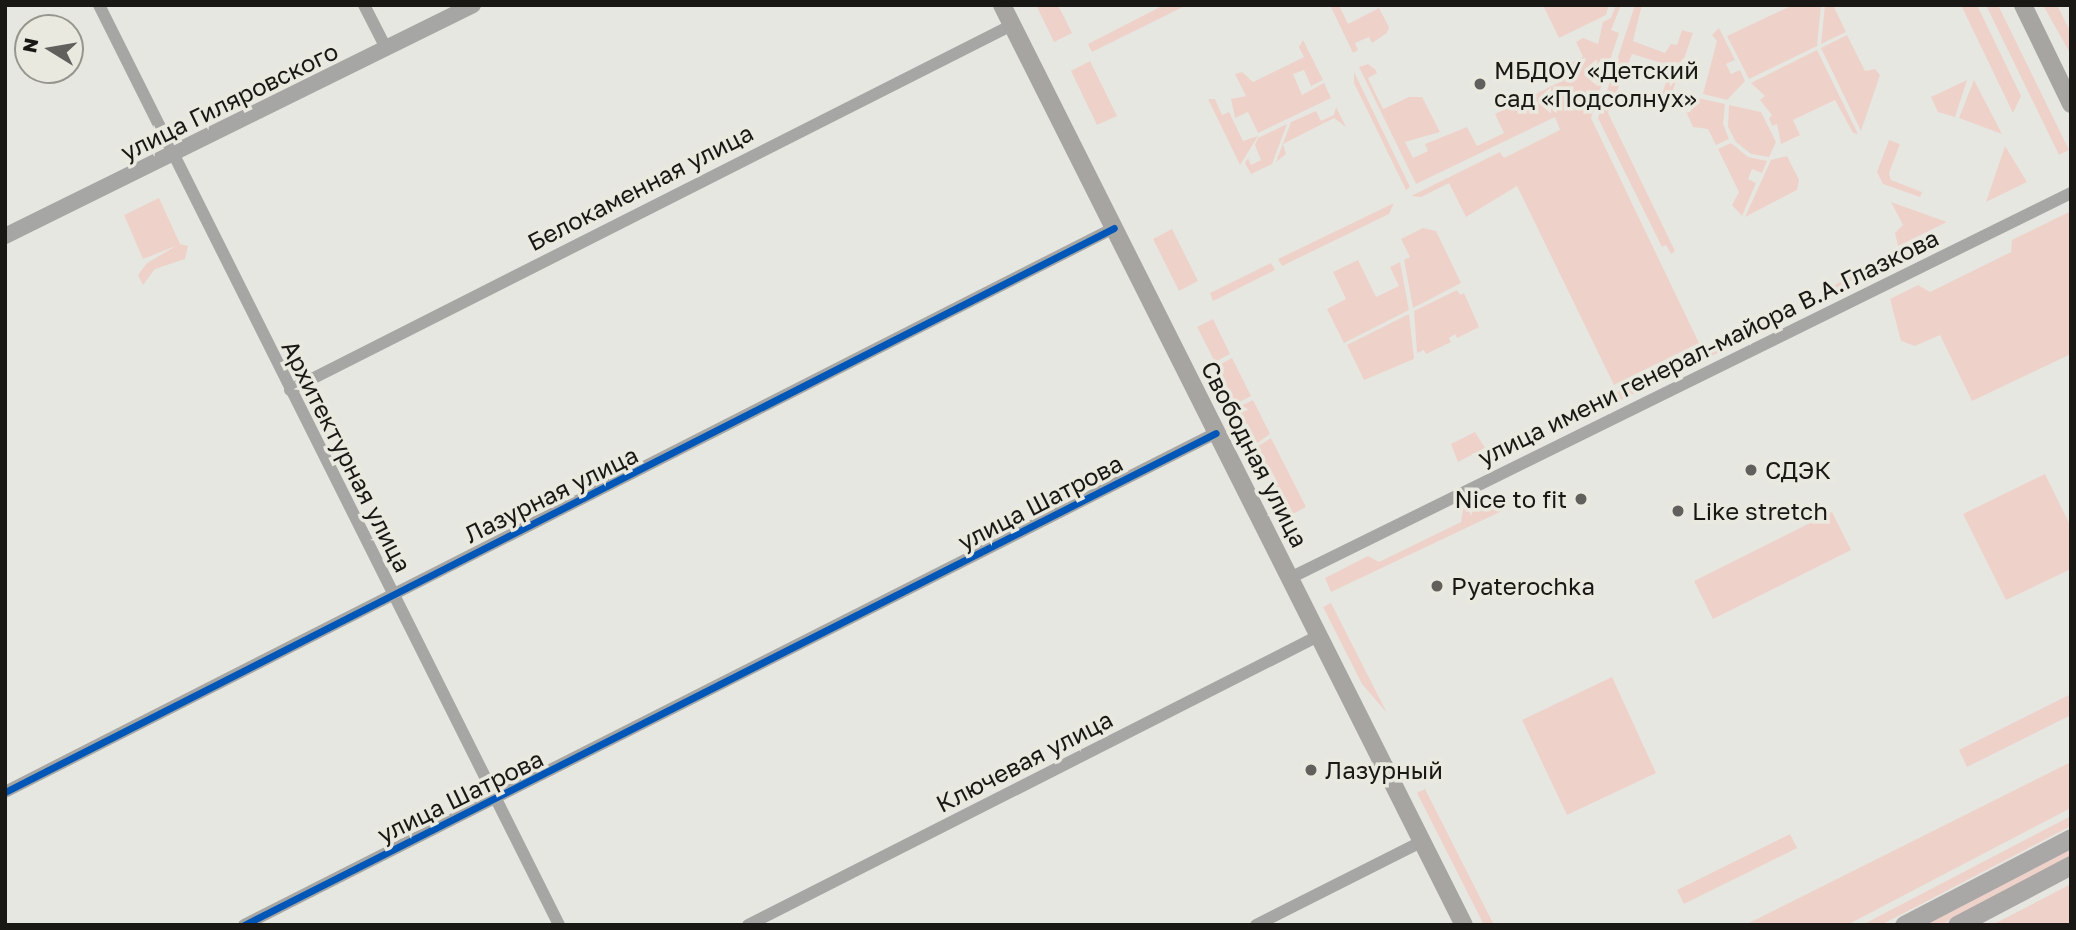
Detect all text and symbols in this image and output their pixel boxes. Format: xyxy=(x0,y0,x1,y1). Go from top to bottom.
north arrow xyxy=(14,14,84,84)
text: N xyxy=(17,36,43,55)
street label: улица Гиляровского xyxy=(116,36,342,166)
place label: МБДОУ «Детский сад «Подсолнух» xyxy=(1494,56,1699,112)
marker: МБДОУ «Детский сад «Подсолнух» xyxy=(1472,76,1488,92)
street label: Белокаменная улица xyxy=(522,118,758,256)
street label: улица имени генерал-майора В.А.Глазкова xyxy=(1473,222,1943,472)
street label: Архитектурная улица xyxy=(276,335,418,577)
street label: Свободная улица xyxy=(1196,356,1314,552)
street label: Лазурная улица xyxy=(460,440,642,548)
street label: улица Шатрова xyxy=(953,448,1127,556)
place label: СДЭК xyxy=(1765,456,1831,484)
marker: СДЭК xyxy=(1743,462,1759,478)
place label: Nice to fit xyxy=(1455,485,1567,513)
marker: Nice to fit xyxy=(1573,491,1589,507)
place label: Like stretch xyxy=(1692,497,1828,525)
marker: Like stretch xyxy=(1670,503,1686,519)
place label: Pyaterochka xyxy=(1451,572,1595,600)
marker: Pyaterochka xyxy=(1429,578,1445,594)
street label: Ключевая улица xyxy=(931,704,1117,818)
street label: улица Шатрова xyxy=(372,743,548,849)
place label: Лазурный xyxy=(1325,756,1443,784)
marker: Лазурный xyxy=(1303,762,1319,778)

